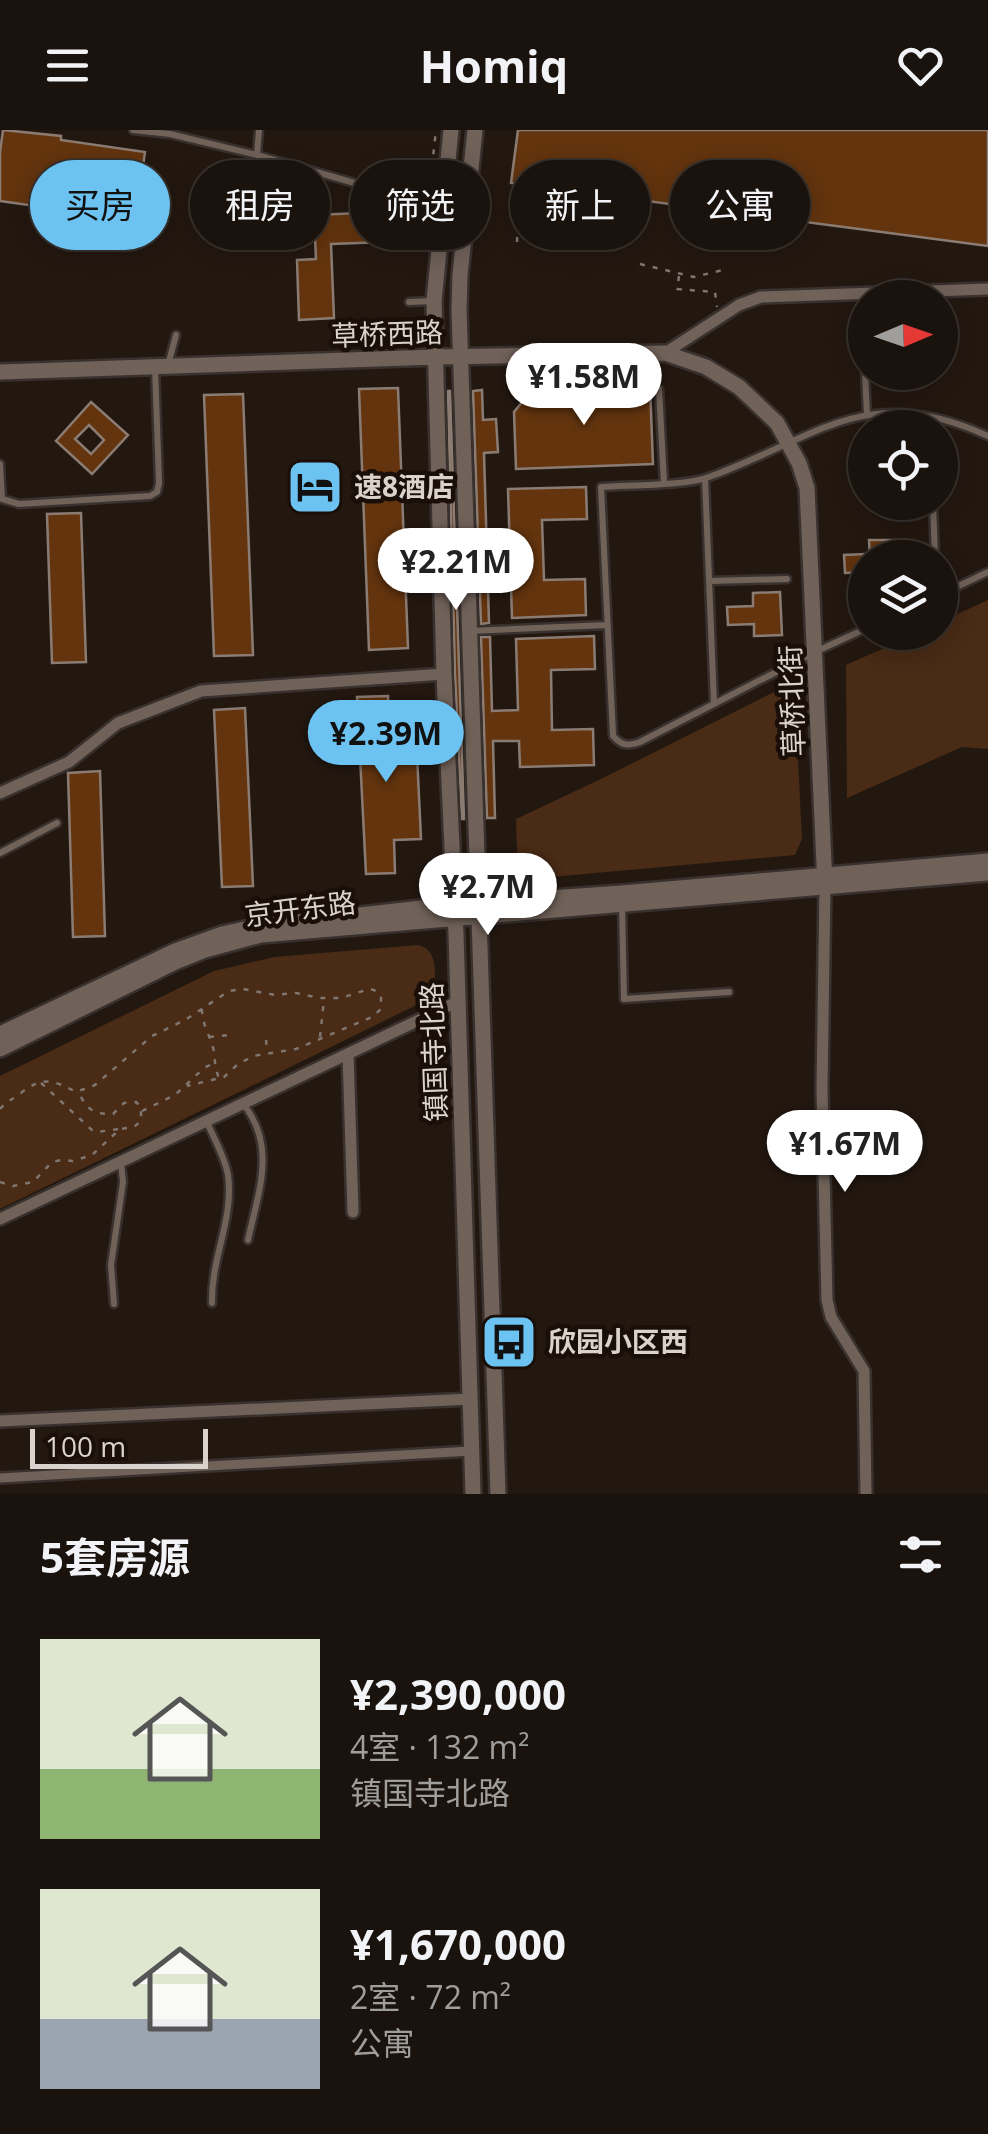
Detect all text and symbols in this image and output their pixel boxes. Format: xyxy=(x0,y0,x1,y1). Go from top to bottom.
text: Homiq xyxy=(420,35,568,96)
icon: menu xyxy=(40,38,95,93)
icon: heart xyxy=(893,38,948,93)
chip: 买房 xyxy=(30,160,170,250)
chip: 租房 xyxy=(190,160,330,250)
chip: 筛选 xyxy=(350,160,490,250)
chip: 新上 xyxy=(510,160,650,250)
chip: 公寓 xyxy=(670,160,810,250)
north arrow xyxy=(848,280,958,390)
map controls xyxy=(848,280,958,650)
street label: 草桥西路 xyxy=(330,312,444,354)
pin: ¥1.58M xyxy=(503,343,665,428)
text: ¥1.58M xyxy=(528,354,640,397)
button: locate xyxy=(848,410,958,520)
hotel icon: 速8酒店 xyxy=(285,457,345,517)
place label: 速8酒店 xyxy=(354,467,454,505)
pin: ¥2.21M xyxy=(375,528,537,613)
text: ¥2.21M xyxy=(400,539,512,582)
button: layers xyxy=(848,540,958,650)
street label: 草桥北街 xyxy=(770,644,812,758)
pin: ¥2.39M xyxy=(305,700,467,785)
text: ¥2.39M xyxy=(330,711,442,754)
pin: ¥2.7M xyxy=(418,853,558,938)
text: ¥2.7M xyxy=(441,864,535,907)
street label: 京开东路 xyxy=(242,882,358,934)
street label: 镇国寺北路 xyxy=(412,981,454,1123)
pin: ¥1.67M xyxy=(764,1110,926,1195)
text: ¥1.67M xyxy=(789,1121,901,1164)
bus stop icon: 欣园小区西 xyxy=(479,1312,539,1372)
place label: 欣园小区西 xyxy=(548,1322,688,1360)
scale bar xyxy=(30,1424,208,1468)
text: 100 m xyxy=(45,1427,126,1465)
icon: filters xyxy=(893,1527,948,1582)
text: 5套房源 xyxy=(40,1528,190,1585)
text: ¥2,390,000 xyxy=(350,1665,566,1722)
icon: home xyxy=(120,1679,240,1799)
text: 4室 · 132 m² xyxy=(350,1725,529,1768)
text: 镇国寺北路 xyxy=(350,1771,510,1814)
text: ¥1,670,000 xyxy=(350,1915,566,1972)
icon: home xyxy=(120,1929,240,2049)
text: 2室 · 72 m² xyxy=(350,1975,511,2018)
text: 公寓 xyxy=(350,2021,414,2064)

